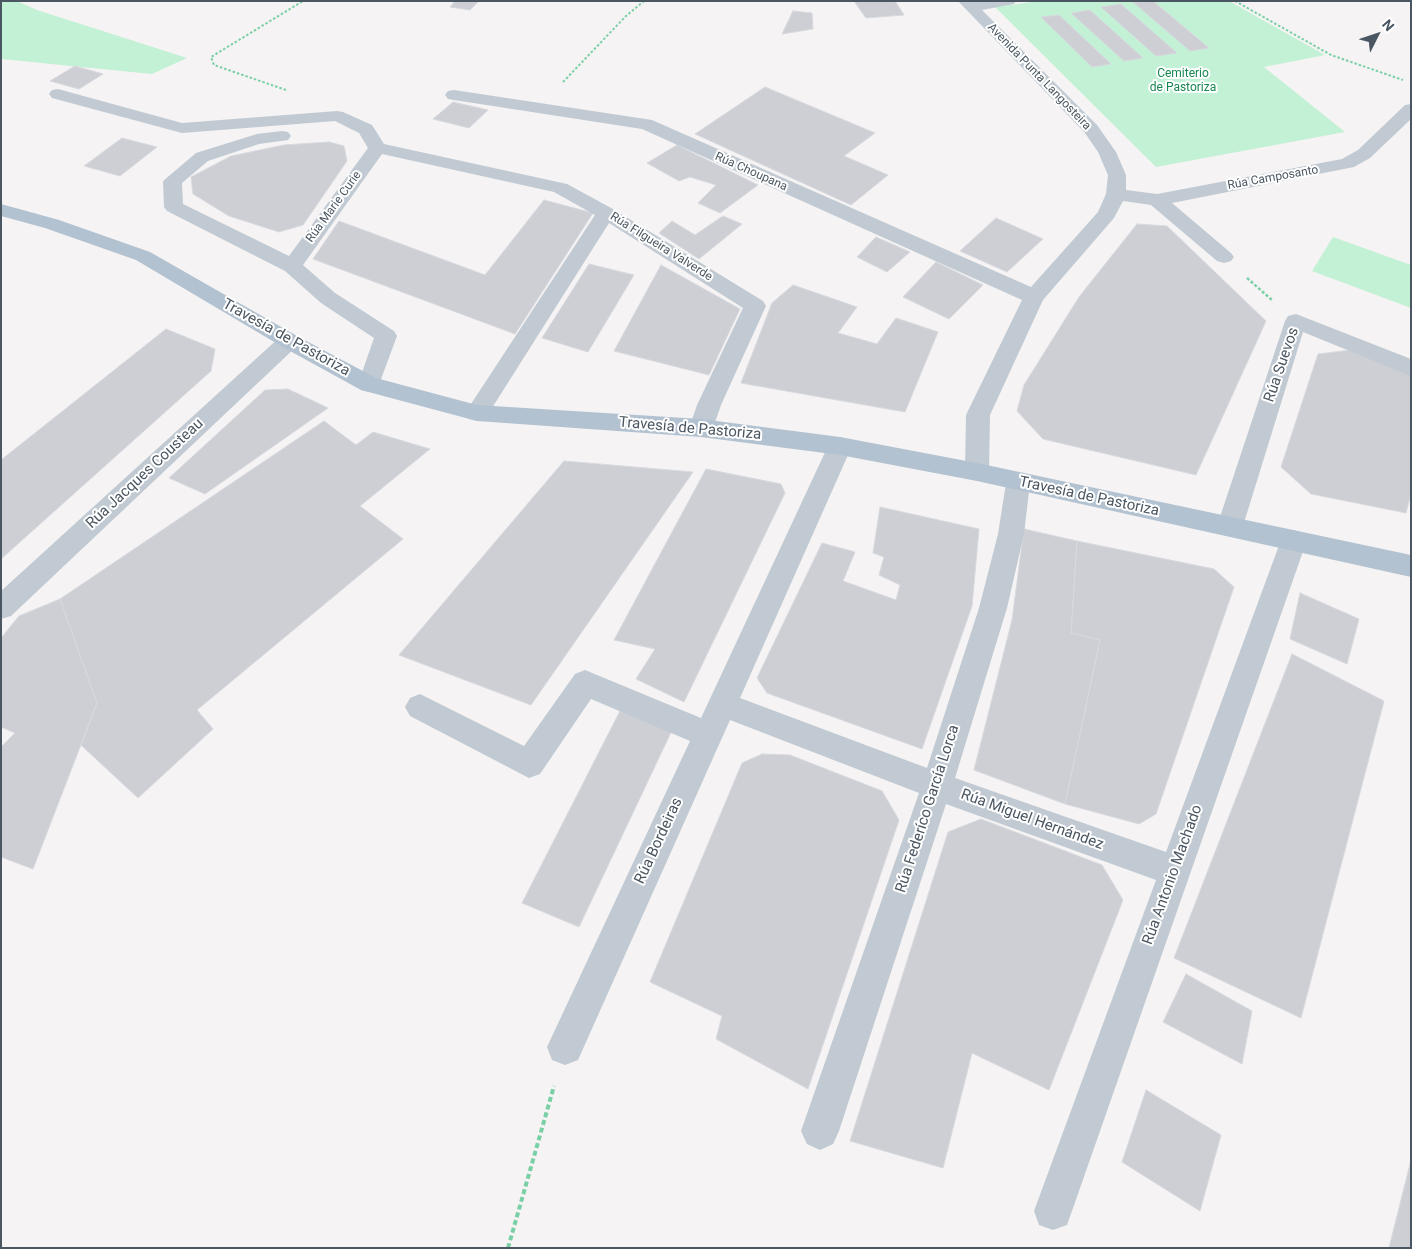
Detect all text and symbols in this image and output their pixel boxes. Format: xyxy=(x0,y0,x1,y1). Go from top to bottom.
north arrow xyxy=(1352,10,1402,60)
text: N xyxy=(1379,16,1398,34)
street label: Avenida Punta Langosteira xyxy=(984,21,1094,133)
park label: Cemiterio de Pastoriza xyxy=(1150,67,1216,95)
street label: Rúa Choupana xyxy=(713,150,789,194)
street label: Rúa Camposanto xyxy=(1226,163,1320,193)
street label: Rúa Marie Curie xyxy=(303,169,365,245)
street label: Rúa Filgueira Valverde xyxy=(607,210,715,284)
street label: Travesía de Pastoriza xyxy=(219,296,353,380)
street label: Rúa Suevos xyxy=(1261,325,1303,405)
street label: Travesía de Pastoriza xyxy=(618,414,762,444)
street label: Rúa Jacques Cousteau xyxy=(83,415,207,533)
street label: Travesía de Pastoriza xyxy=(1017,473,1161,521)
street label: Rúa Federíco García Lorca xyxy=(892,723,964,895)
street label: Rúa Miguel Hernández xyxy=(958,786,1106,854)
street label: Rúa Bordeiras xyxy=(631,795,687,887)
street label: Rúa Antonio Machado xyxy=(1139,803,1207,947)

